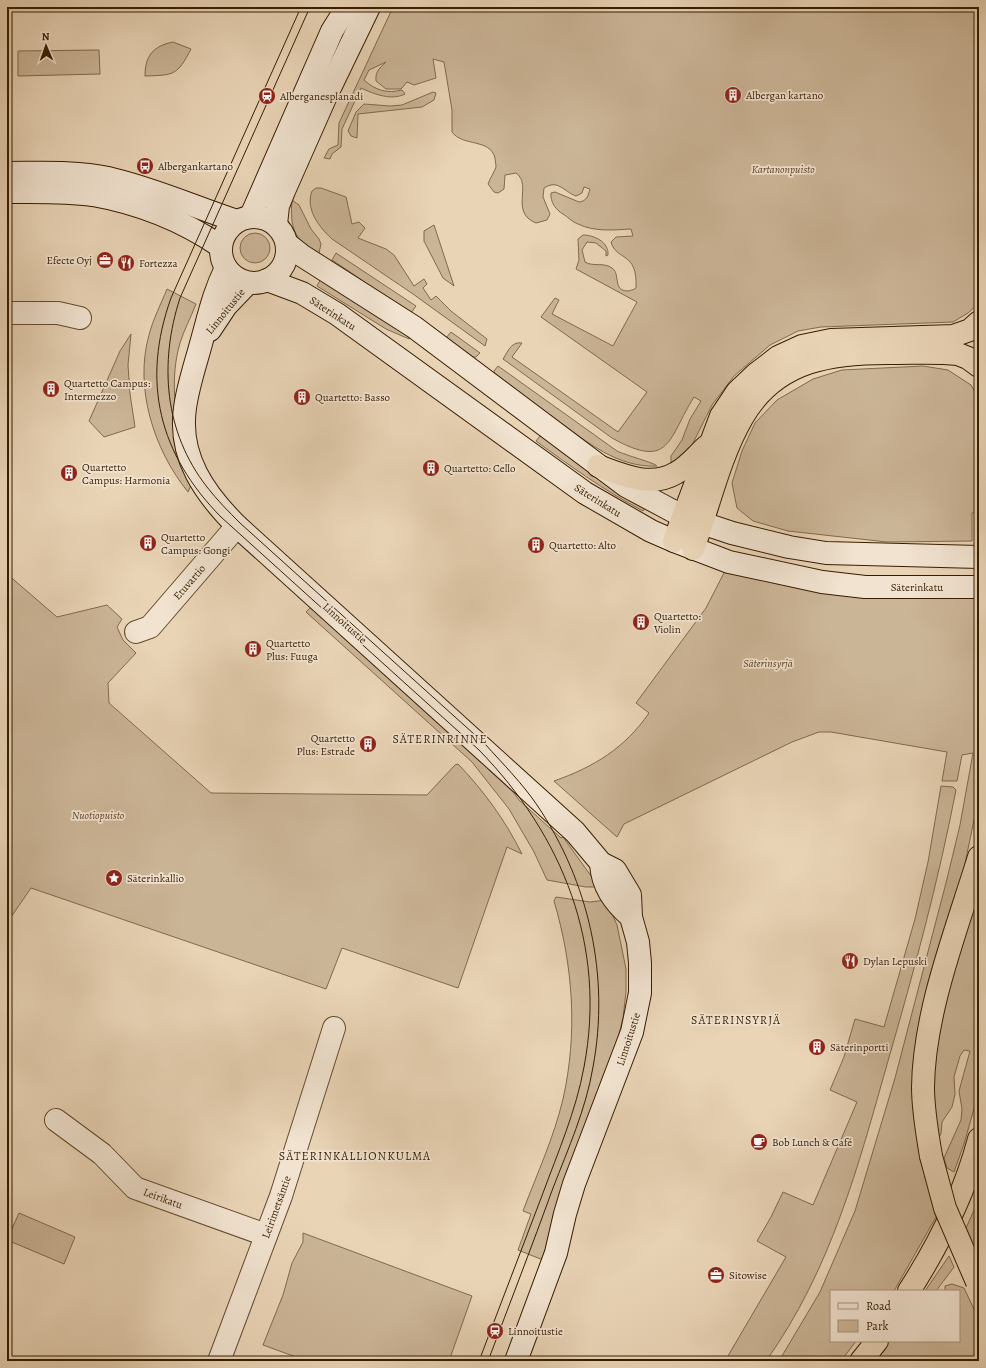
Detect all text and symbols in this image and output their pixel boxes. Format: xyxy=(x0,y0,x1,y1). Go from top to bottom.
north arrow xyxy=(26,26,66,66)
text: N xyxy=(41,29,50,44)
building icon: Albergan kartano xyxy=(723,85,743,105)
station icon: Alberganesplanadi xyxy=(257,86,277,106)
place label: Albergan kartano xyxy=(745,88,824,103)
place label: Alberganesplanadi xyxy=(279,89,363,104)
bus stop icon: Albergankartano xyxy=(135,156,155,176)
place label: Albergankartano xyxy=(157,159,234,174)
park label: Kartanonpuisto xyxy=(751,162,815,177)
office icon: Efecte Oyj xyxy=(95,250,115,270)
place label: Efecte Oyj xyxy=(47,253,92,268)
restaurant icon: Fortezza xyxy=(116,253,136,273)
place label: Fortezza xyxy=(139,256,179,271)
street label: Linnoitustie xyxy=(202,285,249,337)
street label: Säterinkatu xyxy=(307,293,359,334)
place label: Quartetto Campus: Intermezzo xyxy=(64,376,151,404)
building icon: Quartetto Campus: Intermezzo xyxy=(41,379,61,399)
building icon: Quartetto: Basso xyxy=(292,387,312,407)
place label: Quartetto: Basso xyxy=(315,390,391,405)
building icon: Quartetto: Cello xyxy=(421,458,441,478)
place label: Quartetto Campus: Harmonia xyxy=(82,460,171,488)
place label: Quartetto: Cello xyxy=(444,461,516,476)
building icon: Quartetto Campus: Harmonia xyxy=(59,463,79,483)
street label: Säterinkatu xyxy=(571,480,624,521)
place label: Quartetto Campus: Gongi xyxy=(161,530,230,558)
building icon: Quartetto Campus: Gongi xyxy=(138,533,158,553)
building icon: Quartetto: Alto xyxy=(526,535,546,555)
place label: Quartetto: Alto xyxy=(549,538,617,553)
street label: Etuvartio xyxy=(170,561,209,603)
street label: Säterinkatu xyxy=(891,580,943,595)
street label: Linnoitustie xyxy=(319,599,370,647)
place label: Quartetto: Violin xyxy=(653,609,701,637)
building icon: Quartetto: Violin xyxy=(631,612,651,632)
place label: Quartetto Plus: Fuuga xyxy=(266,636,319,664)
building icon: Quartetto Plus: Fuuga xyxy=(243,639,263,659)
park label: Säterinsyrjä xyxy=(743,656,793,671)
place label: Quartetto Plus: Estrade xyxy=(296,731,356,759)
district label: SÄTERINRINNE xyxy=(392,731,488,747)
building icon: Quartetto Plus: Estrade xyxy=(358,734,378,754)
park label: Nuotiopuisto xyxy=(72,808,125,823)
place icon: Säterinkallio xyxy=(104,868,124,888)
place label: Säterinkallio xyxy=(127,871,184,886)
restaurant icon: Dylan Lepuski xyxy=(840,951,860,971)
place label: Dylan Lepuski xyxy=(863,954,927,969)
street label: Linnoitustie xyxy=(613,1011,644,1068)
district label: SÄTERINSYRJÄ xyxy=(691,1012,781,1028)
building icon: Säterinportti xyxy=(807,1037,827,1057)
place label: Säterinportti xyxy=(830,1040,889,1055)
cafe icon: Bob Lunch & Café xyxy=(749,1132,769,1152)
place label: Bob Lunch & Café xyxy=(772,1135,852,1150)
district label: SÄTERINKALLIONKULMA xyxy=(279,1148,431,1164)
street label: Leirimetsäntie xyxy=(258,1174,295,1241)
street label: Leirikatu xyxy=(141,1184,185,1213)
office icon: Sitowise xyxy=(706,1265,726,1285)
place label: Sitowise xyxy=(729,1268,767,1283)
legend xyxy=(830,1290,960,1342)
text: Road xyxy=(866,1298,892,1314)
text: Park xyxy=(866,1318,889,1334)
station icon: Linnoitustie xyxy=(485,1321,505,1341)
place label: Linnoitustie xyxy=(508,1324,563,1339)

